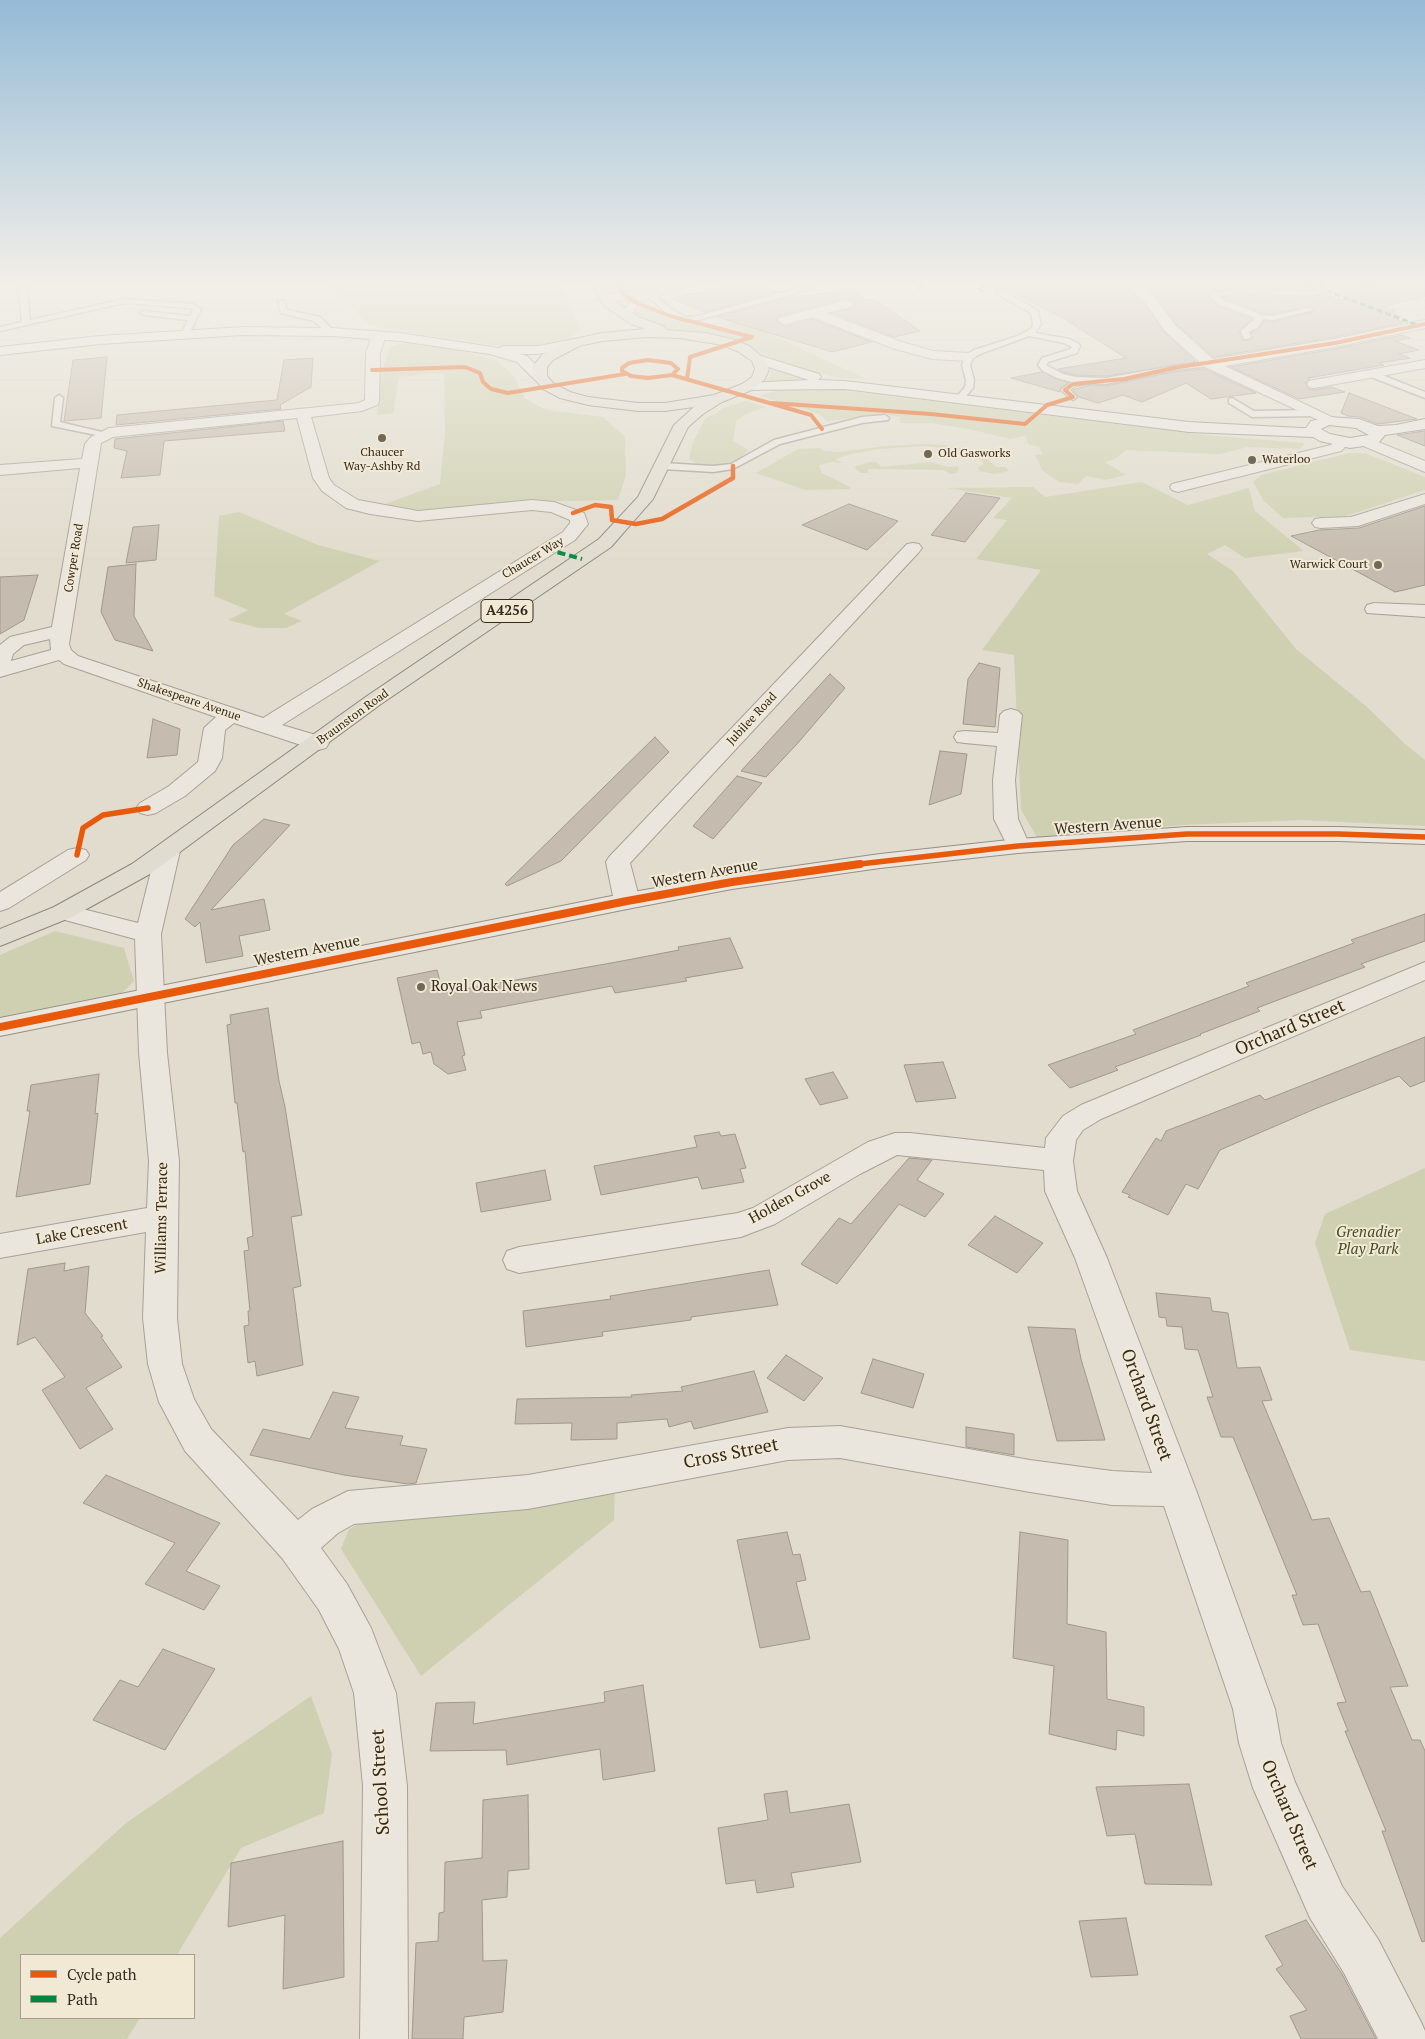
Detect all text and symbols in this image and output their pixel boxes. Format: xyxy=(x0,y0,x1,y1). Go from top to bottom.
marker: Chaucer Way-Ashby Rd xyxy=(376,432,388,444)
place label: Chaucer Way-Ashby Rd xyxy=(344,446,420,474)
place label: Old Gasworks xyxy=(938,447,1011,461)
marker: Old Gasworks xyxy=(922,448,934,460)
place label: Waterloo xyxy=(1262,453,1310,467)
marker: Waterloo xyxy=(1246,454,1258,466)
street label: Cowper Road xyxy=(61,522,87,594)
street label: Chaucer Way xyxy=(500,534,566,582)
place label: Warwick Court xyxy=(1290,558,1368,572)
marker: Warwick Court xyxy=(1372,559,1384,571)
road number: A4256 xyxy=(481,600,533,622)
street label: Shakespeare Avenue xyxy=(135,676,243,724)
street label: Braunston Road xyxy=(314,686,392,748)
street label: Jubilee Road xyxy=(724,690,780,748)
street label: Western Avenue xyxy=(1054,813,1162,839)
street label: Western Avenue xyxy=(650,856,760,892)
street label: Western Avenue xyxy=(252,932,362,970)
place label: Royal Oak News xyxy=(431,978,538,996)
marker: Royal Oak News xyxy=(415,981,427,993)
street label: Orchard Street xyxy=(1232,995,1348,1061)
street label: Williams Terrace xyxy=(152,1162,172,1274)
street label: Holden Grove xyxy=(746,1168,834,1228)
street label: Lake Crescent xyxy=(35,1215,129,1249)
park label: Grenadier Play Park xyxy=(1336,1224,1400,1259)
street label: Orchard Street xyxy=(1116,1346,1176,1464)
street label: Cross Street xyxy=(682,1434,780,1474)
street label: School Street xyxy=(367,1728,395,1836)
street label: Orchard Street xyxy=(1256,1757,1322,1873)
legend xyxy=(20,1954,195,2019)
text: Cycle path xyxy=(67,1964,137,1984)
text: Path xyxy=(67,1989,98,2009)

